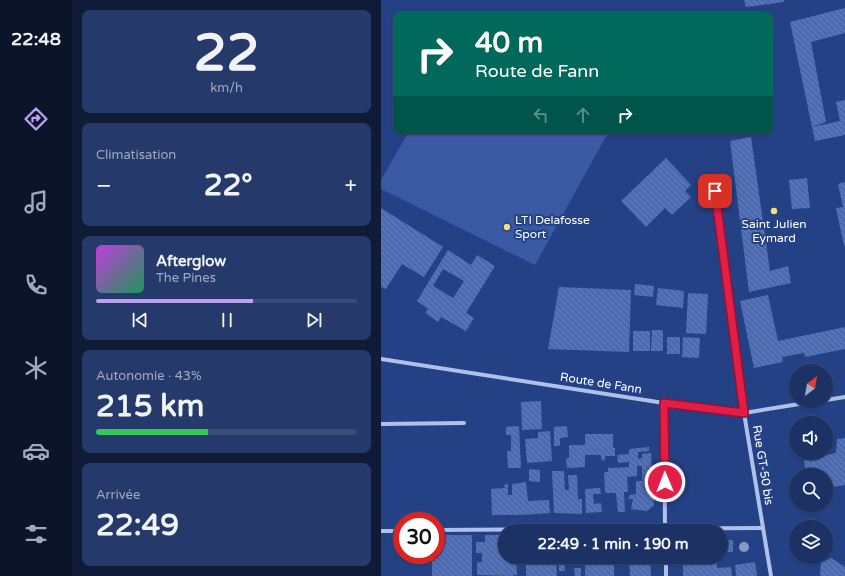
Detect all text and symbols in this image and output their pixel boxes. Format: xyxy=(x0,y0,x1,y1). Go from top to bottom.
text: 22 xyxy=(194,22,259,85)
text: 40 m xyxy=(475,26,543,60)
text: 22:48 xyxy=(11,28,61,50)
icon: right xyxy=(409,28,461,80)
text: Route de Fann xyxy=(475,60,599,82)
text: km/h xyxy=(210,80,243,96)
icon: left xyxy=(530,104,552,126)
icon: ahead xyxy=(572,104,594,126)
icon: right xyxy=(614,104,636,126)
icon: directions xyxy=(22,105,50,133)
text: Climatisation xyxy=(96,147,176,163)
text: 22° xyxy=(204,167,253,204)
text: − xyxy=(96,173,112,199)
text: + xyxy=(345,173,357,199)
pin xyxy=(698,174,732,208)
icon: arrive xyxy=(704,180,726,202)
icon: music xyxy=(22,188,50,216)
marker: Saint Julien Eymard xyxy=(769,206,779,216)
place label: LTI Delafosse Sport xyxy=(515,213,590,241)
place label: Saint Julien Eymard xyxy=(742,217,806,245)
marker: LTI Delafosse Sport xyxy=(502,222,512,232)
text: Afterglow xyxy=(156,252,226,270)
text: The Pines xyxy=(156,270,216,286)
icon: phone xyxy=(22,271,50,299)
icon: previous xyxy=(129,309,151,331)
icon: pause xyxy=(216,309,238,331)
icon: next xyxy=(303,309,325,331)
icon: climate xyxy=(22,354,50,382)
north arrow xyxy=(789,364,833,408)
map controls xyxy=(789,364,833,564)
text: Autonomie · 43% xyxy=(96,368,202,384)
street label: Route de Fann xyxy=(559,370,643,396)
text: 215 km xyxy=(96,388,204,425)
button: sound xyxy=(789,416,833,460)
street label: Rue GT-50 bis xyxy=(750,424,776,506)
icon: car xyxy=(22,437,50,465)
position arrow xyxy=(644,461,686,503)
button: search xyxy=(789,468,833,512)
text: Arrivée xyxy=(96,487,140,503)
text: 22:49 xyxy=(96,507,179,544)
speed limit sign: 30 xyxy=(393,512,445,564)
icon: filters xyxy=(22,520,50,548)
button: layers xyxy=(789,520,833,564)
text: 22:49 · 1 min · 190 m xyxy=(538,535,688,553)

